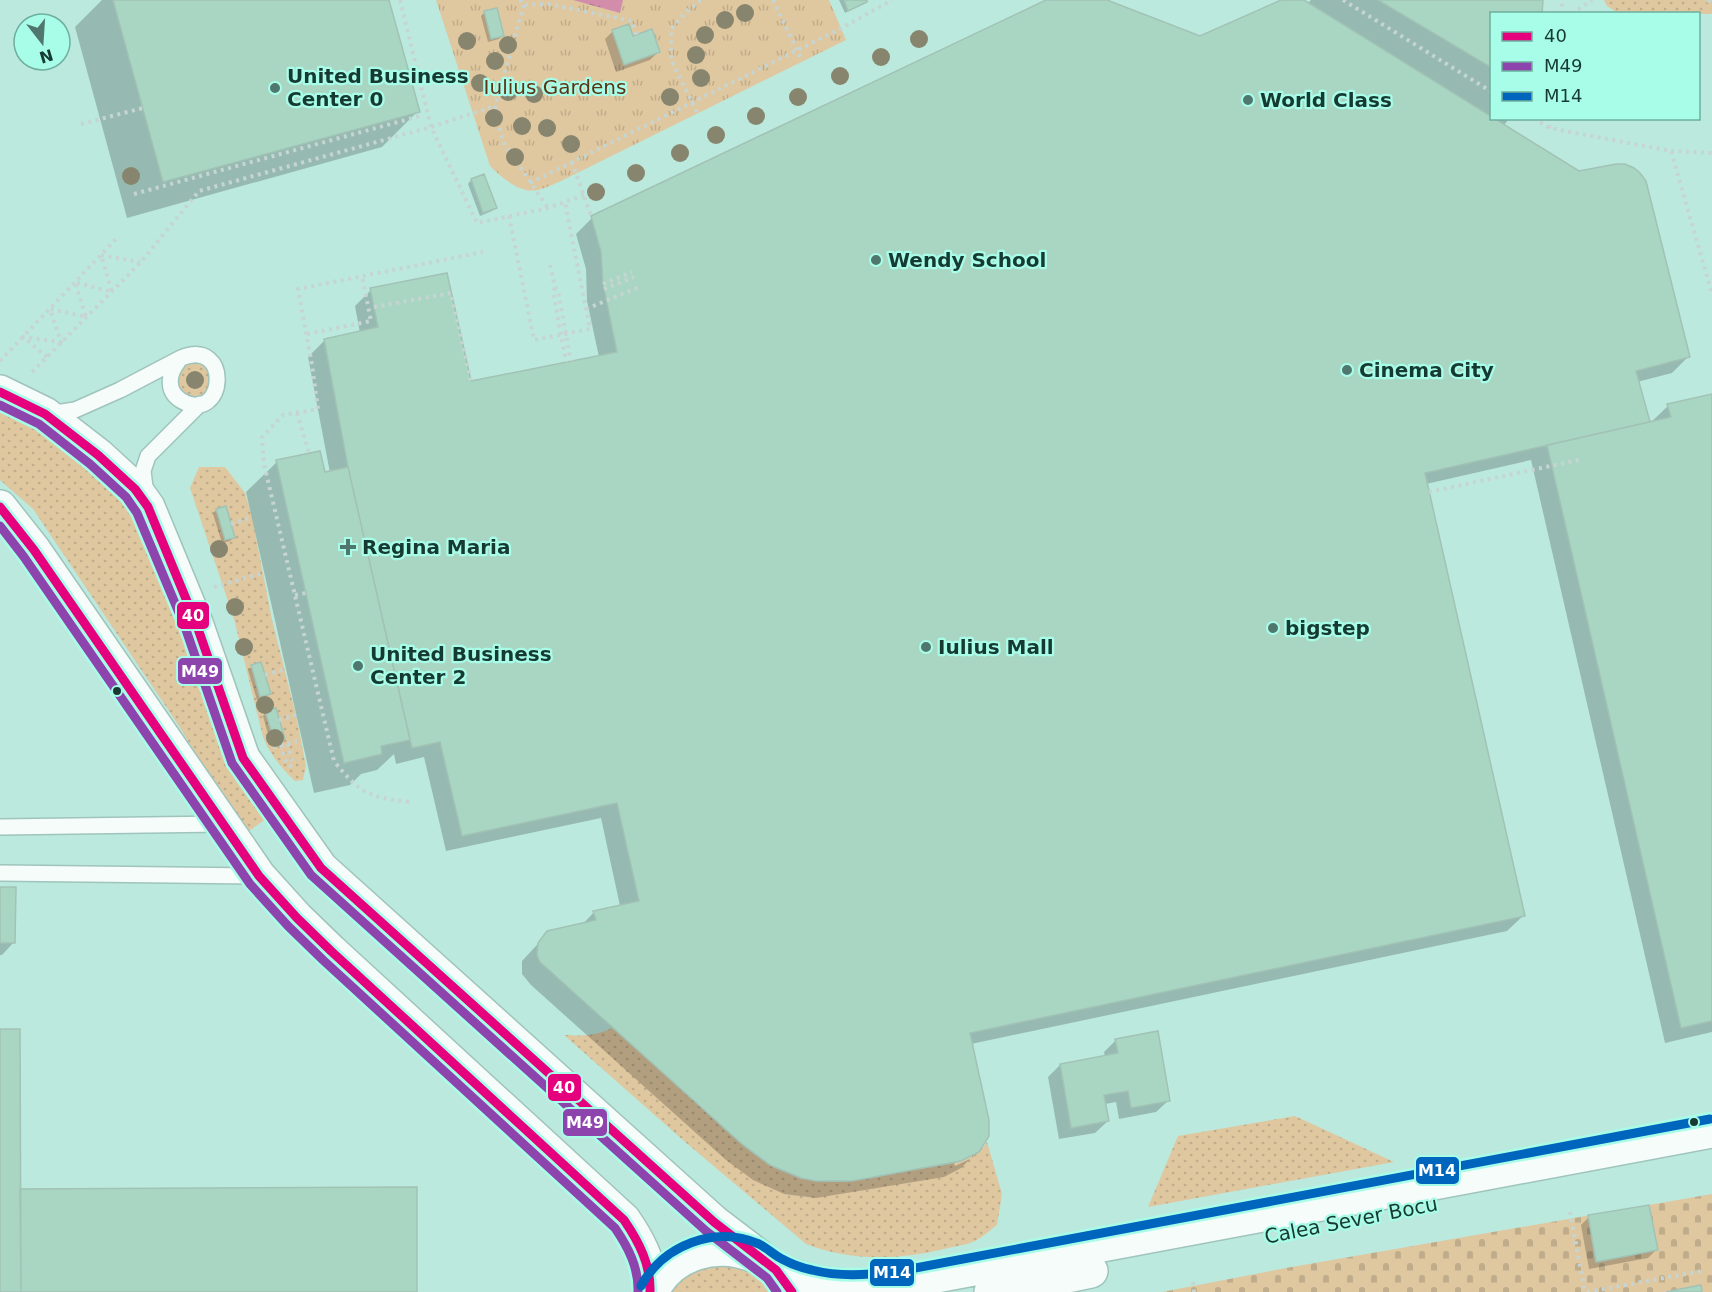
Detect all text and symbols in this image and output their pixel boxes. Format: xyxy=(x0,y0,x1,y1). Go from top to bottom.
north arrow xyxy=(12,12,72,72)
legend xyxy=(1490,12,1700,120)
text: 40 xyxy=(1544,25,1567,46)
text: N xyxy=(37,45,55,67)
text: M49 xyxy=(1544,55,1582,76)
place label: United Business Center 0 xyxy=(287,64,469,111)
park label: Iulius Gardens xyxy=(484,75,626,99)
marker: United Business Center 0 xyxy=(268,81,282,95)
text: M14 xyxy=(1544,85,1582,106)
place label: World Class xyxy=(1260,88,1392,112)
marker: World Class xyxy=(1241,93,1255,107)
place label: Wendy School xyxy=(888,248,1046,272)
marker: Wendy School xyxy=(869,253,883,267)
place label: Cinema City xyxy=(1359,358,1494,382)
marker: Cinema City xyxy=(1340,363,1354,377)
place label: Regina Maria xyxy=(362,535,510,559)
marker: Regina Maria xyxy=(339,538,357,556)
line badge: 40 xyxy=(176,601,210,630)
text: 40 xyxy=(182,606,204,625)
place label: bigstep xyxy=(1285,616,1370,640)
marker: bigstep xyxy=(1266,621,1280,635)
place label: Iulius Mall xyxy=(938,635,1054,659)
marker: Iulius Mall xyxy=(919,640,933,654)
place label: United Business Center 2 xyxy=(370,642,552,689)
line badge: M49 xyxy=(177,657,223,685)
marker: United Business Center 2 xyxy=(351,659,365,673)
text: M49 xyxy=(181,662,219,681)
unlabelled marker xyxy=(111,685,123,697)
line badge: 40 xyxy=(547,1073,582,1102)
text: 40 xyxy=(553,1078,575,1097)
line badge: M49 xyxy=(562,1108,608,1137)
text: M49 xyxy=(566,1113,604,1132)
unlabelled marker xyxy=(1688,1116,1700,1128)
line badge: M14 xyxy=(1415,1156,1460,1185)
text: M14 xyxy=(1418,1161,1456,1180)
street label: Calea Sever Bocu xyxy=(1262,1191,1440,1249)
line badge: M14 xyxy=(869,1258,915,1287)
text: M14 xyxy=(873,1263,911,1282)

